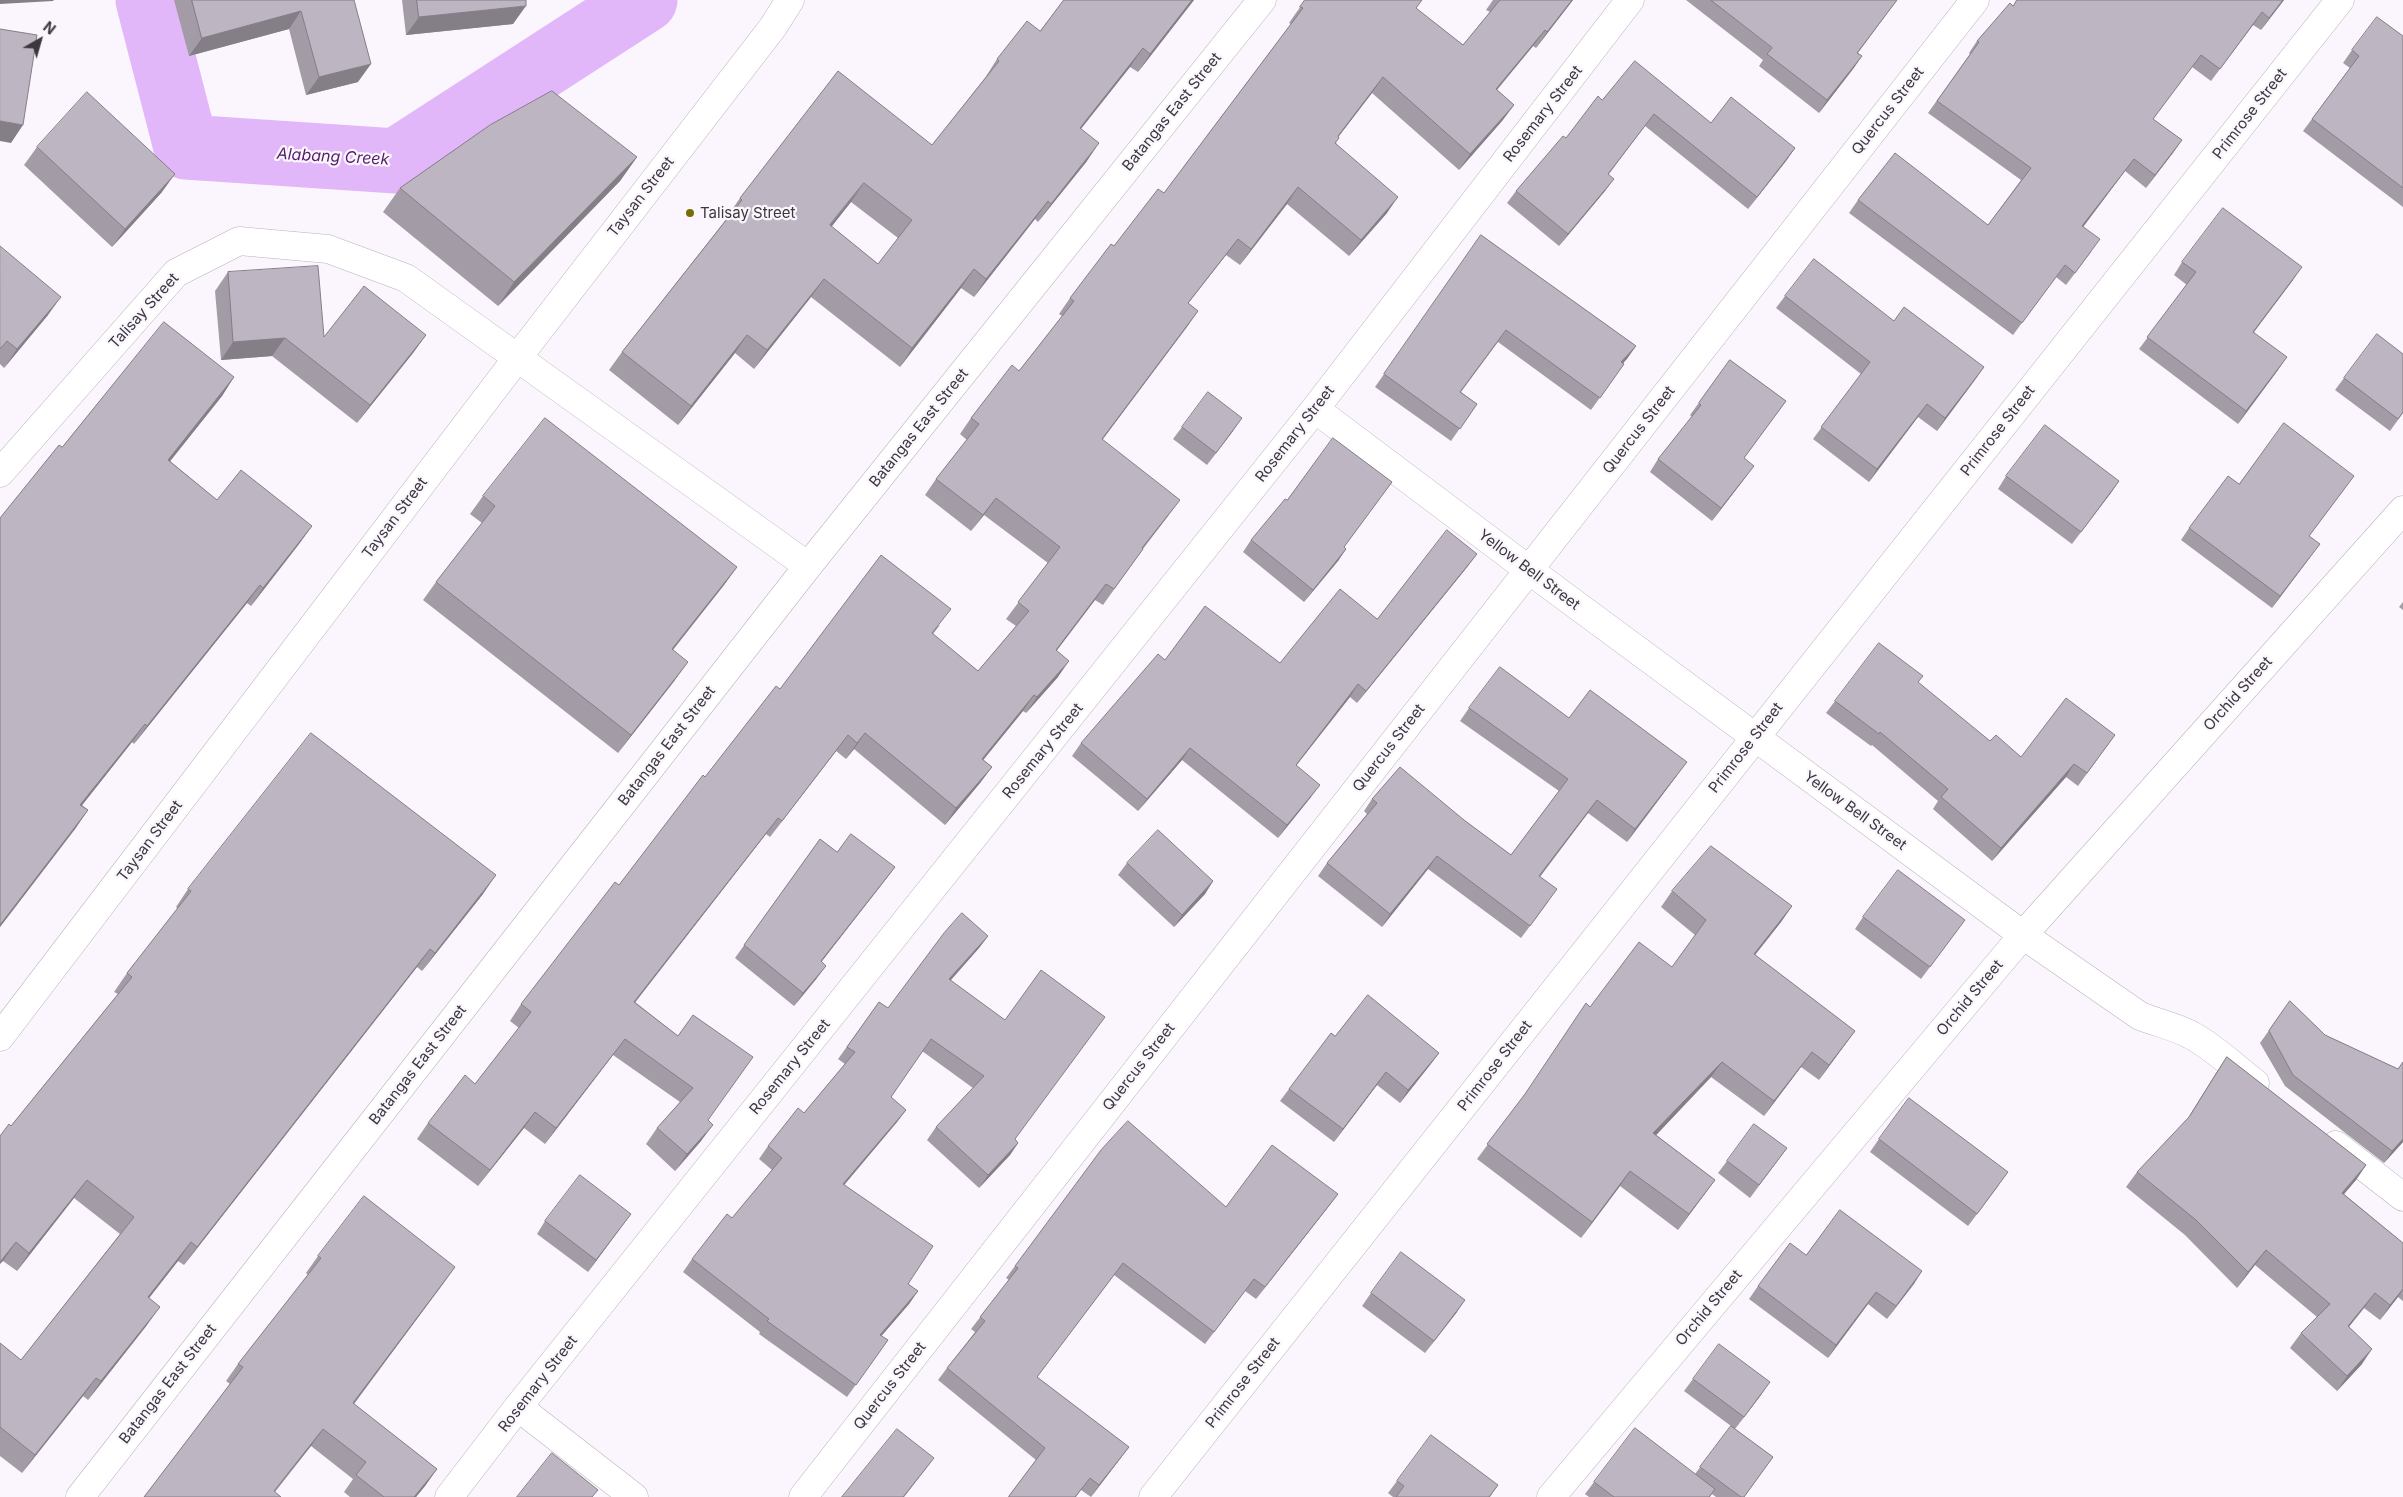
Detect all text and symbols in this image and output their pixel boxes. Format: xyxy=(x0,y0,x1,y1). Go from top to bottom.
north arrow xyxy=(15,15,65,65)
text: N xyxy=(40,18,59,38)
street label: Batangas East Street xyxy=(1119,49,1225,175)
street label: Rosemary Street xyxy=(1500,62,1586,166)
street label: Quercus Street xyxy=(1848,64,1928,158)
street label: Primrose Street xyxy=(2209,65,2291,163)
water label: Alabang Creek xyxy=(276,144,390,170)
street label: Taysan Street xyxy=(604,153,678,241)
place label: Talisay Street xyxy=(700,204,795,222)
marker: Talisay Street xyxy=(684,207,696,219)
street label: Talisay Street xyxy=(105,270,183,352)
street label: Batangas East Street xyxy=(866,365,972,491)
street label: Rosemary Street xyxy=(1252,382,1338,486)
street label: Primrose Street xyxy=(1957,382,2039,480)
street label: Quercus Street xyxy=(1599,383,1679,477)
street label: Taysan Street xyxy=(359,474,431,562)
street label: Yellow Bell Street xyxy=(1475,526,1583,614)
street label: Orchid Street xyxy=(2200,653,2276,735)
street label: Batangas East Street xyxy=(615,683,719,809)
street label: Primrose Street xyxy=(1705,699,1787,797)
street label: Rosemary Street xyxy=(999,700,1087,802)
street label: Quercus Street xyxy=(1349,701,1429,795)
street label: Yellow Bell Street xyxy=(1800,768,1910,854)
street label: Taysan Street xyxy=(114,797,186,885)
street label: Orchid Street xyxy=(1933,956,2007,1040)
street label: Batangas East Street xyxy=(366,1002,470,1128)
street label: Rosemary Street xyxy=(746,1016,834,1118)
street label: Primrose Street xyxy=(1454,1017,1536,1115)
street label: Quercus Street xyxy=(1099,1020,1179,1114)
street label: Orchid Street xyxy=(1672,1266,1746,1350)
street label: Batangas East Street xyxy=(116,1321,220,1447)
street label: Rosemary Street xyxy=(495,1332,581,1436)
street label: Primrose Street xyxy=(1202,1334,1284,1432)
street label: Quercus Street xyxy=(850,1339,930,1433)

